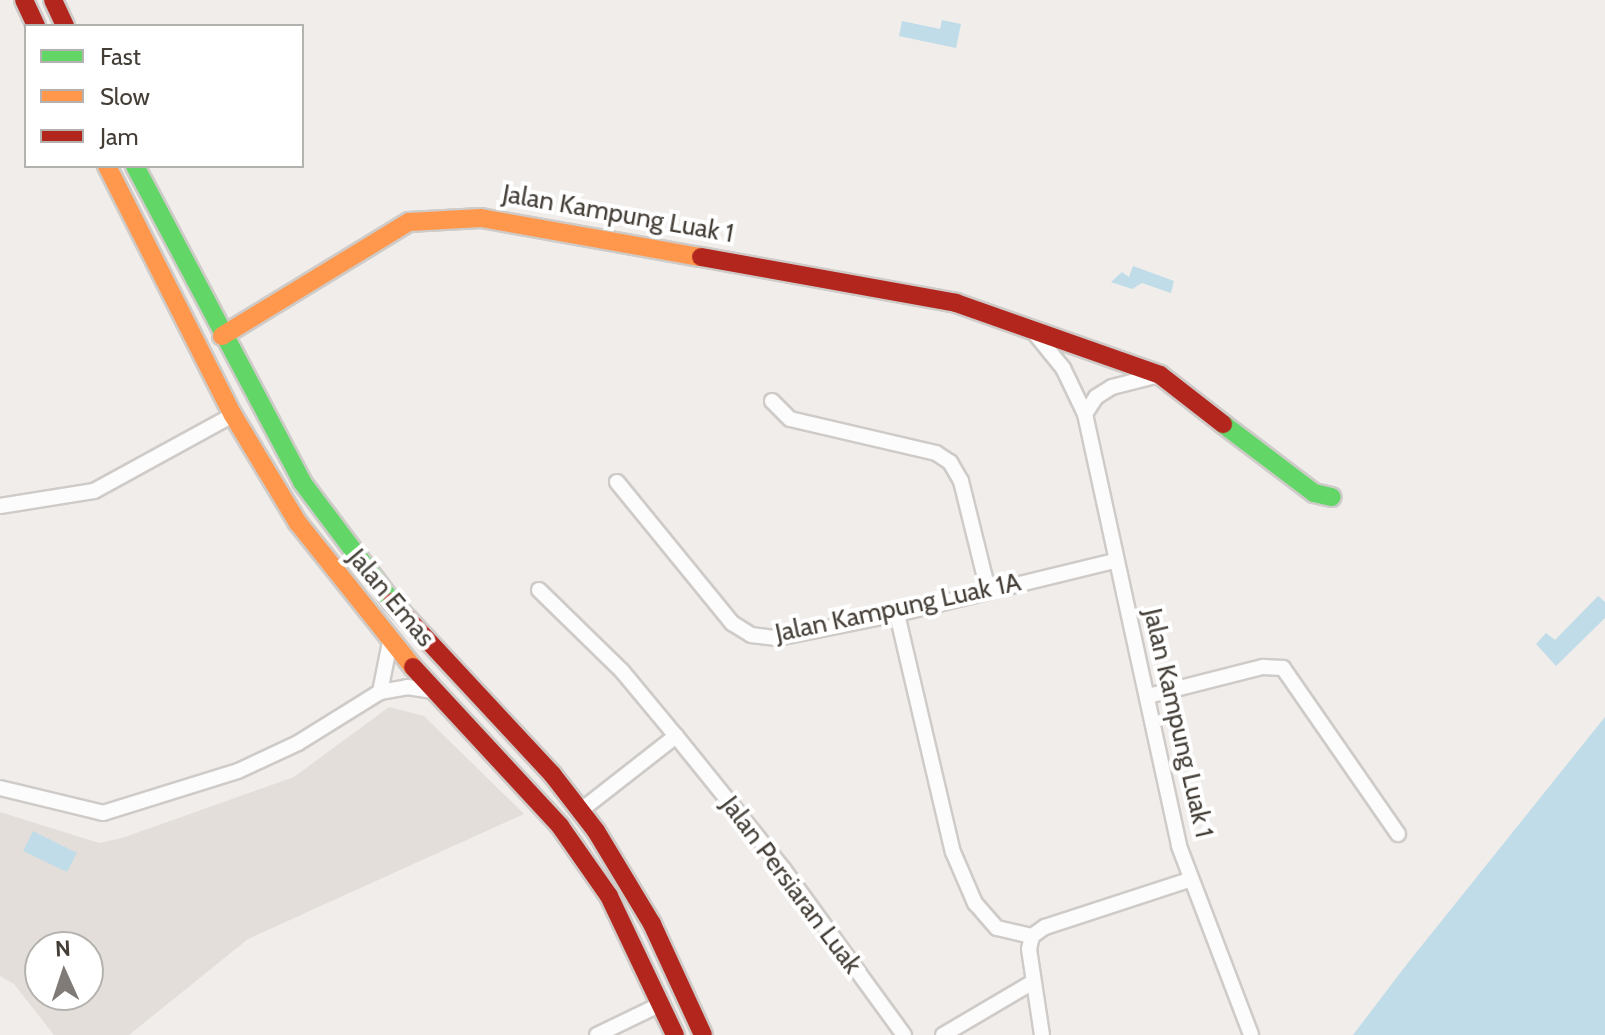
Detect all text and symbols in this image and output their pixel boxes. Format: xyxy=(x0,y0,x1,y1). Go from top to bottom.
legend xyxy=(24,24,304,168)
text: Fast xyxy=(100,42,141,71)
text: Slow xyxy=(100,82,150,111)
text: Jam xyxy=(100,122,138,151)
street label: Jalan Kampung Luak 1 xyxy=(500,178,736,250)
street label: Jalan Emas xyxy=(341,543,441,653)
street label: Jalan Kampung Luak 1A xyxy=(772,567,1024,649)
street label: Jalan Kampung Luak 1 xyxy=(1136,605,1220,841)
street label: Jalan Persiaran Luak xyxy=(714,790,868,980)
north arrow xyxy=(24,931,104,1011)
text: N xyxy=(54,935,71,962)

